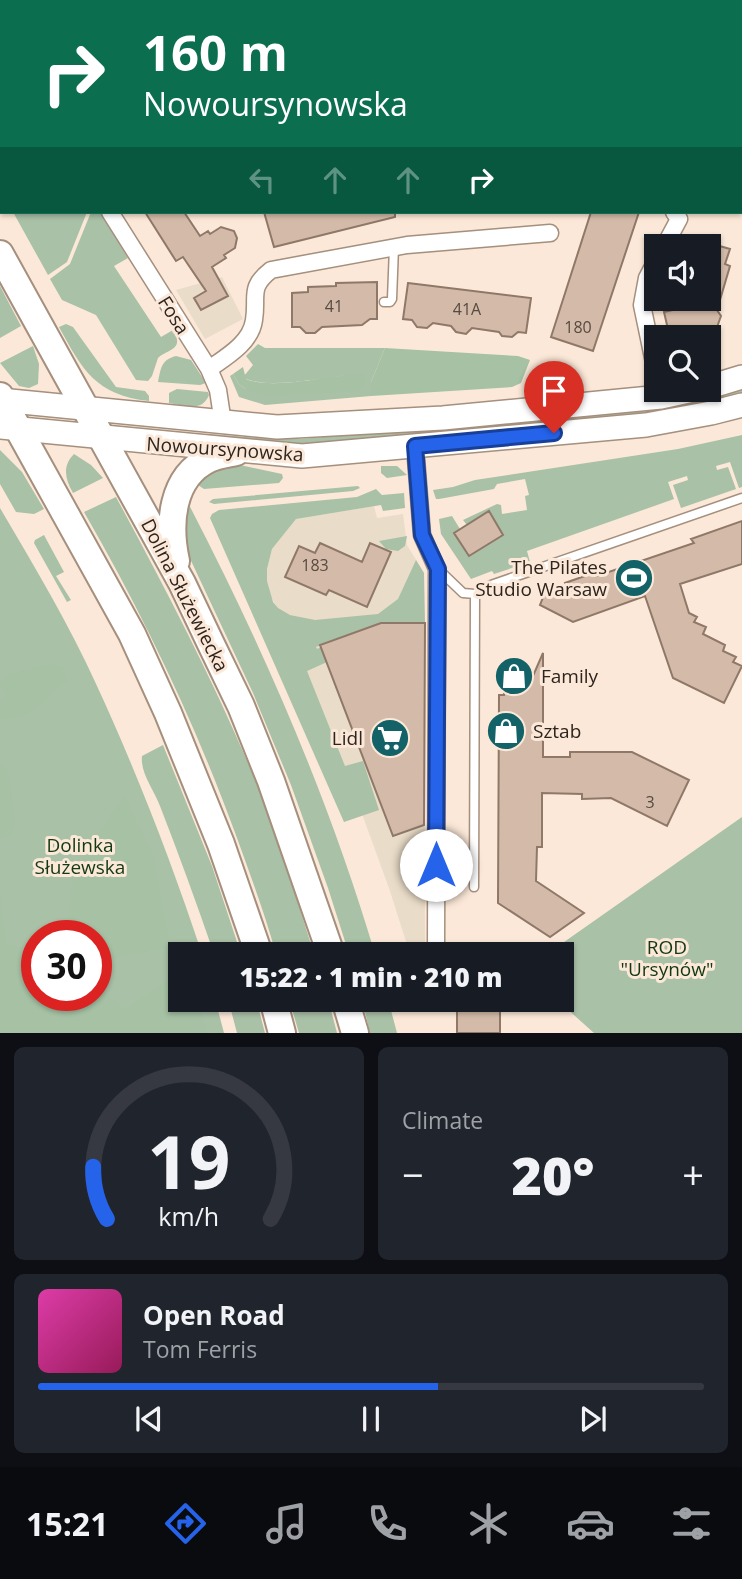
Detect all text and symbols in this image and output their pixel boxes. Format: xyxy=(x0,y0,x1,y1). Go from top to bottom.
text: 160 m xyxy=(143,19,288,85)
icon: right xyxy=(28,28,119,119)
text: Nowoursynowska xyxy=(143,82,408,125)
icon: left xyxy=(243,161,281,199)
icon: ahead xyxy=(316,161,354,199)
icon: ahead xyxy=(389,161,427,199)
icon: right xyxy=(462,161,500,199)
map controls xyxy=(644,234,721,402)
button: sound xyxy=(644,234,721,311)
street label: Fosa xyxy=(152,291,196,339)
house number: 41 xyxy=(325,295,343,317)
house number: 41A xyxy=(453,298,482,320)
house number: 180 xyxy=(564,316,592,338)
button: search xyxy=(644,325,721,402)
pin xyxy=(524,361,584,433)
icon: arrive xyxy=(535,372,573,410)
street label: Nowoursynowska xyxy=(146,431,304,467)
street label: Dolina Służewiecka xyxy=(135,514,235,676)
house number: 183 xyxy=(301,554,329,576)
place label: The Pilates Studio Warsaw xyxy=(475,554,607,602)
sports icon: The Pilates Studio Warsaw xyxy=(613,557,655,599)
shop icon: Family xyxy=(493,655,535,697)
place label: Family xyxy=(541,663,599,689)
shop icon: Sztab xyxy=(485,710,527,752)
supermarket icon: Lidl xyxy=(369,717,411,759)
place label: Sztab xyxy=(533,718,581,744)
place label: Lidl xyxy=(332,725,363,751)
house number: 3 xyxy=(645,791,655,813)
position arrow xyxy=(399,828,473,902)
park label: Dolinka Służewska xyxy=(35,832,125,880)
speed limit sign: 30 xyxy=(21,920,112,1011)
park label: ROD "Ursynów" xyxy=(620,934,714,982)
text: 15:22 · 1 min · 210 m xyxy=(240,959,502,995)
text: Climate xyxy=(402,1104,483,1136)
text: 19 xyxy=(147,1112,231,1211)
text: 20° xyxy=(512,1139,594,1210)
text: − xyxy=(402,1148,424,1200)
text: + xyxy=(682,1148,704,1200)
text: km/h xyxy=(159,1199,219,1233)
text: Open Road xyxy=(143,1297,285,1333)
text: Tom Ferris xyxy=(143,1333,257,1365)
icon: previous xyxy=(130,1400,168,1438)
icon: pause xyxy=(352,1400,390,1438)
icon: next xyxy=(574,1400,612,1438)
icon: directions xyxy=(161,1499,210,1548)
icon: music xyxy=(262,1499,311,1548)
icon: phone xyxy=(363,1499,412,1548)
icon: climate xyxy=(464,1499,513,1548)
icon: car xyxy=(566,1499,615,1548)
icon: filters xyxy=(667,1499,716,1548)
text: 15:21 xyxy=(26,1502,108,1545)

